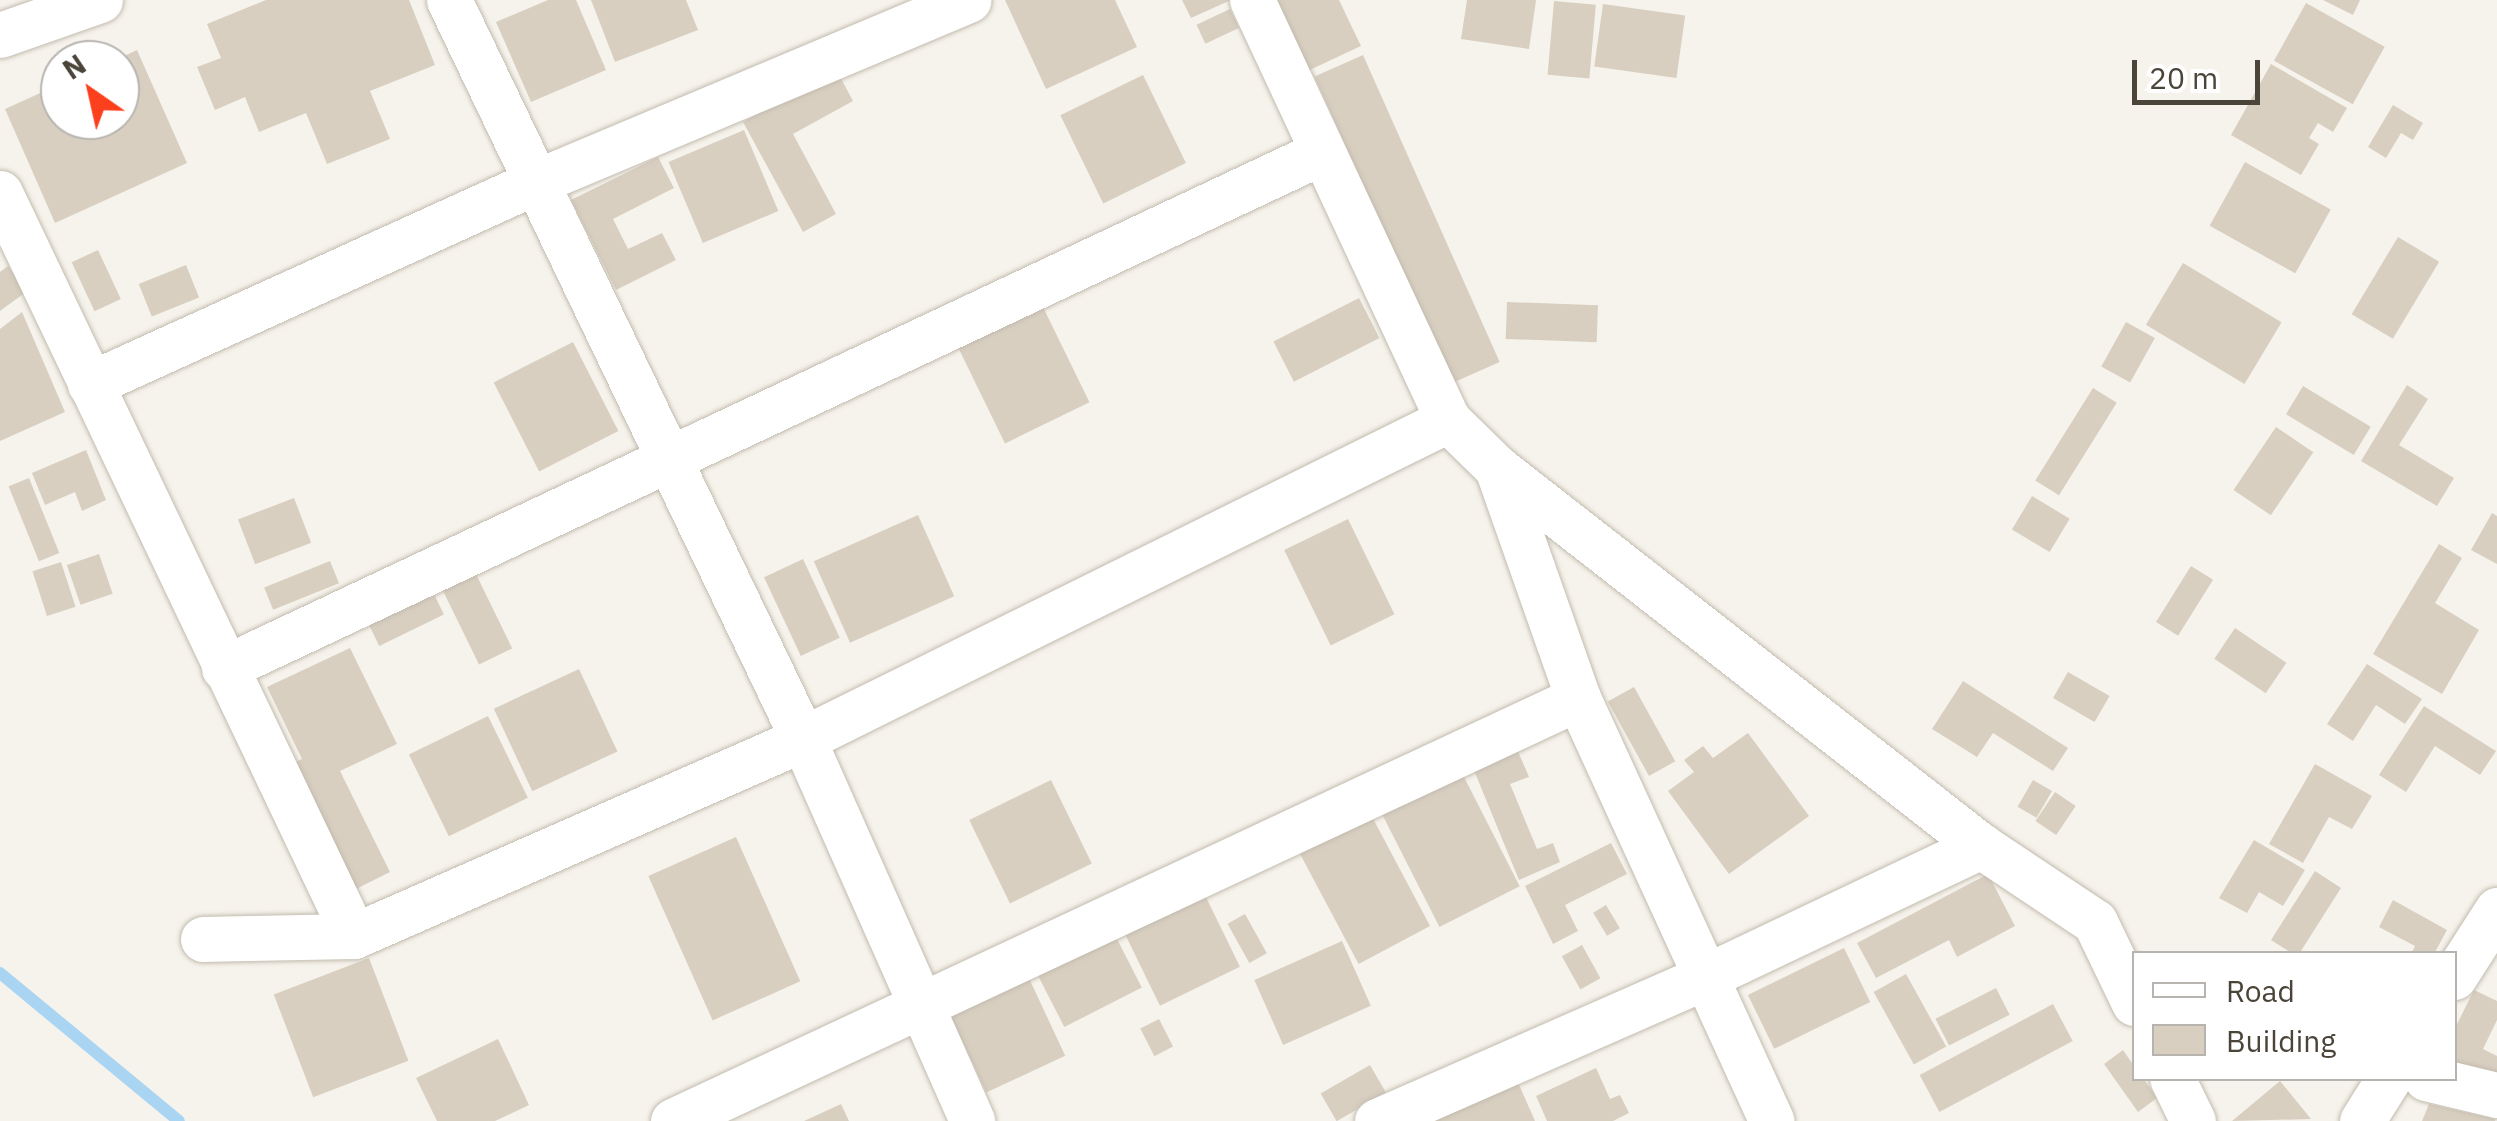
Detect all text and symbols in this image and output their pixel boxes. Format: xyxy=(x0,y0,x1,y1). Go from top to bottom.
north arrow xyxy=(40,40,140,140)
scale bar xyxy=(2137,40,2264,102)
text: N xyxy=(55,45,93,87)
text: 20 m xyxy=(2149,58,2218,97)
legend xyxy=(2132,951,2457,1081)
text: Road xyxy=(2226,971,2295,1010)
text: Building xyxy=(2226,1021,2336,1060)

